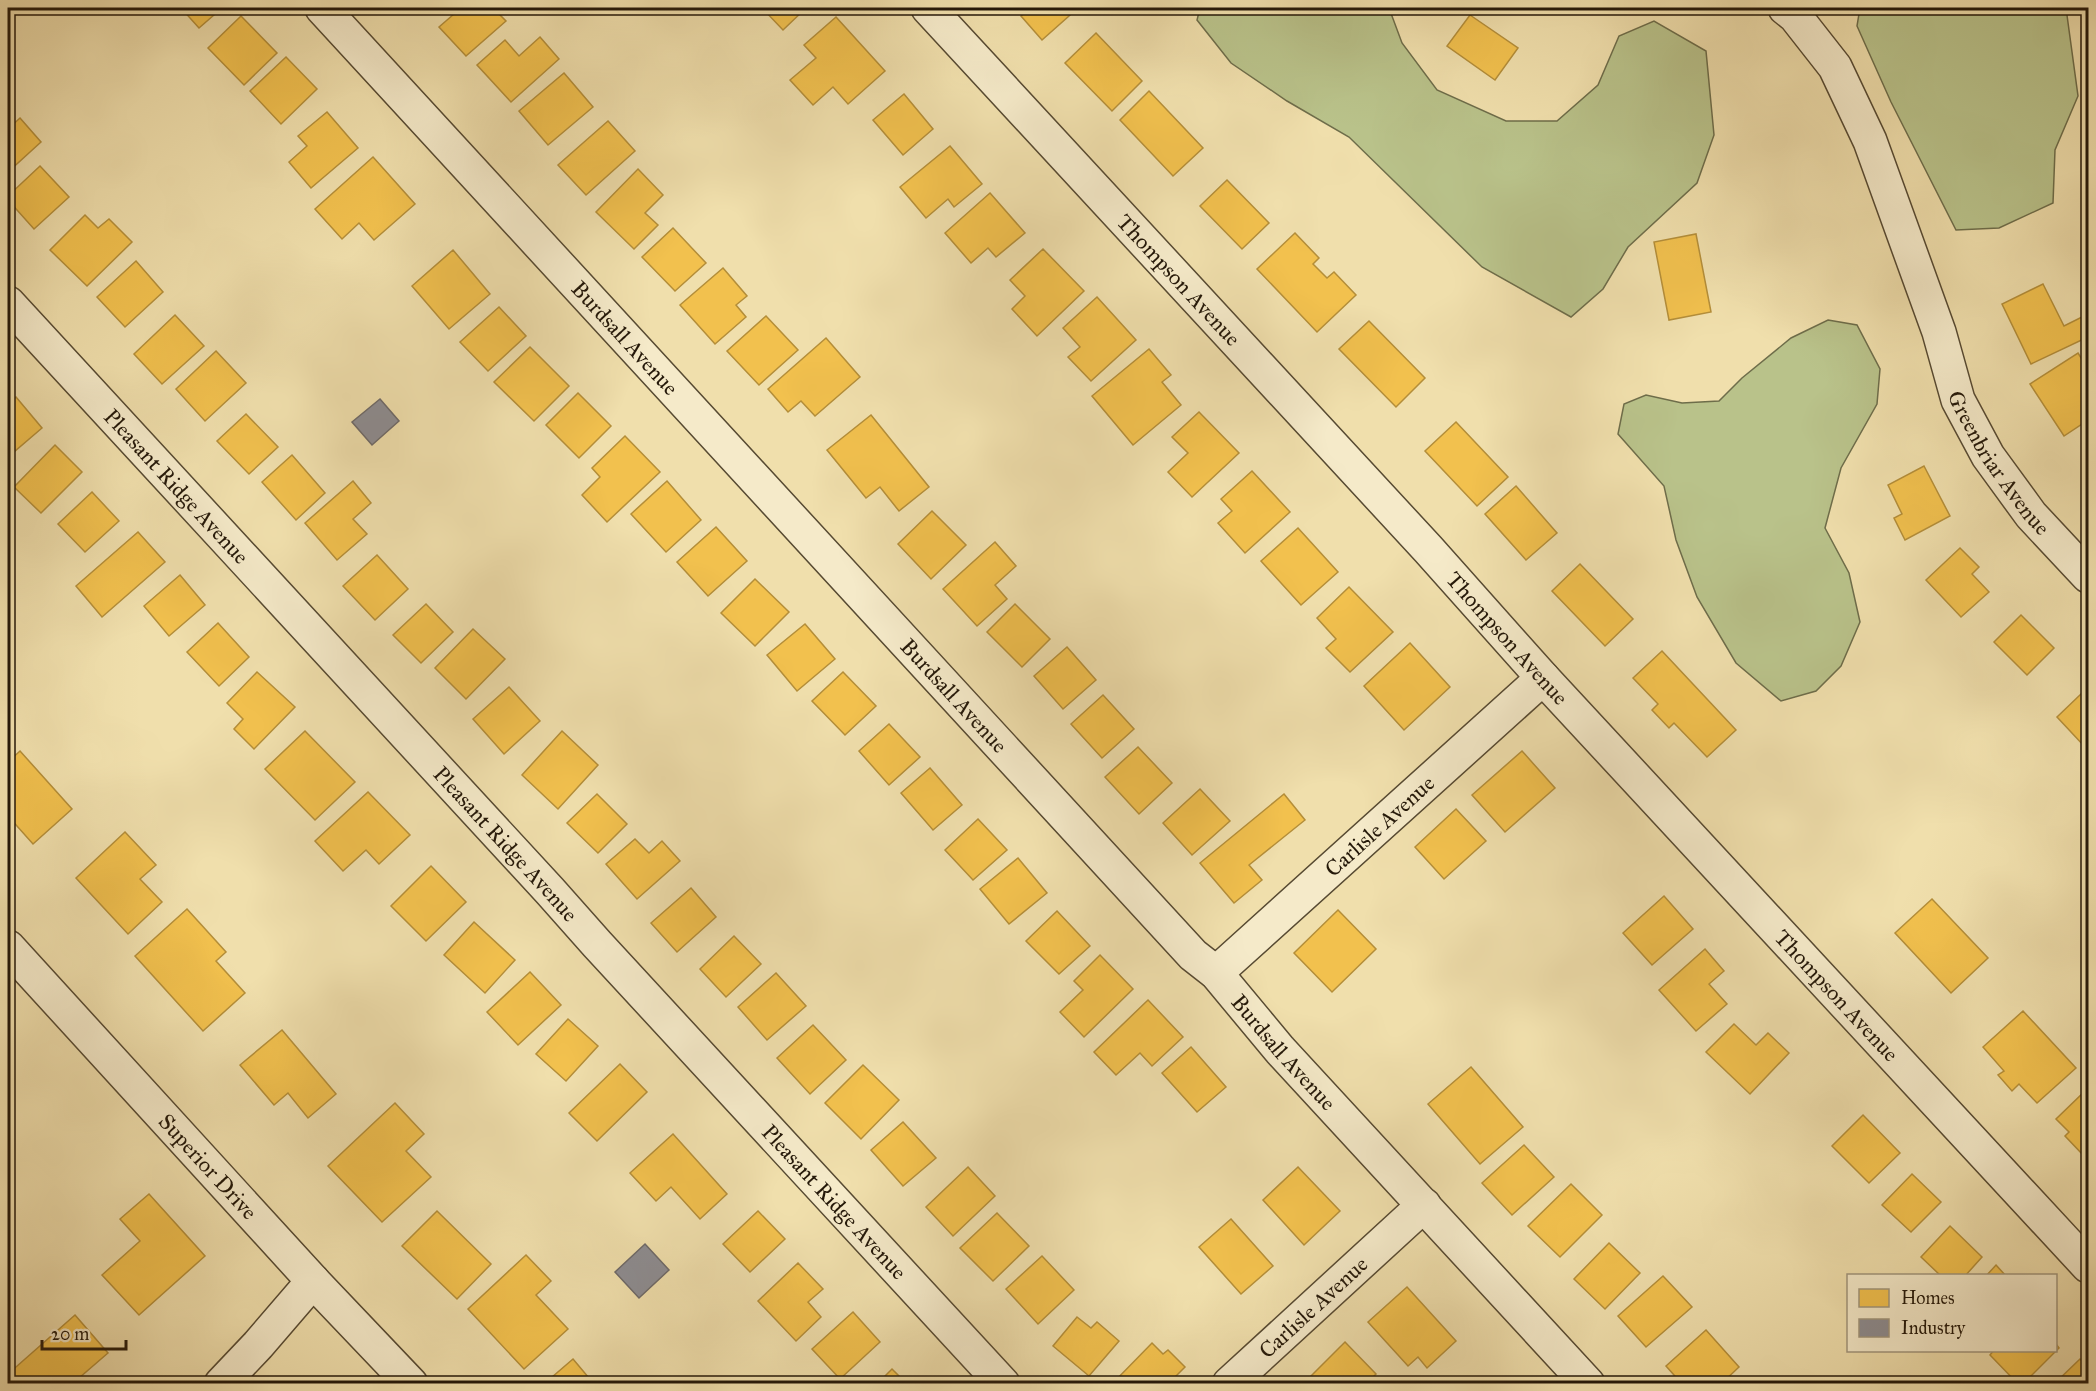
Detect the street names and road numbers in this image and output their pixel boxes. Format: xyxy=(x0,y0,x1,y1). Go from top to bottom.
street label: Thompson Avenue xyxy=(1111,208,1246,352)
street label: Burdsall Avenue xyxy=(566,275,684,401)
street label: Greenbriar Avenue xyxy=(1942,388,2056,541)
street label: Pleasant Ridge Avenue xyxy=(98,403,255,570)
street label: Thompson Avenue xyxy=(1440,566,1574,711)
street label: Burdsall Avenue xyxy=(895,633,1013,758)
street label: Pleasant Ridge Avenue xyxy=(428,761,584,927)
street label: Carlisle Avenue xyxy=(1319,770,1440,882)
street label: Thompson Avenue xyxy=(1769,924,1904,1067)
street label: Burdsall Avenue xyxy=(1225,989,1342,1116)
street label: Superior Drive xyxy=(153,1108,263,1225)
street label: Pleasant Ridge Avenue xyxy=(756,1119,913,1285)
street label: Carlisle Avenue xyxy=(1253,1251,1373,1364)

